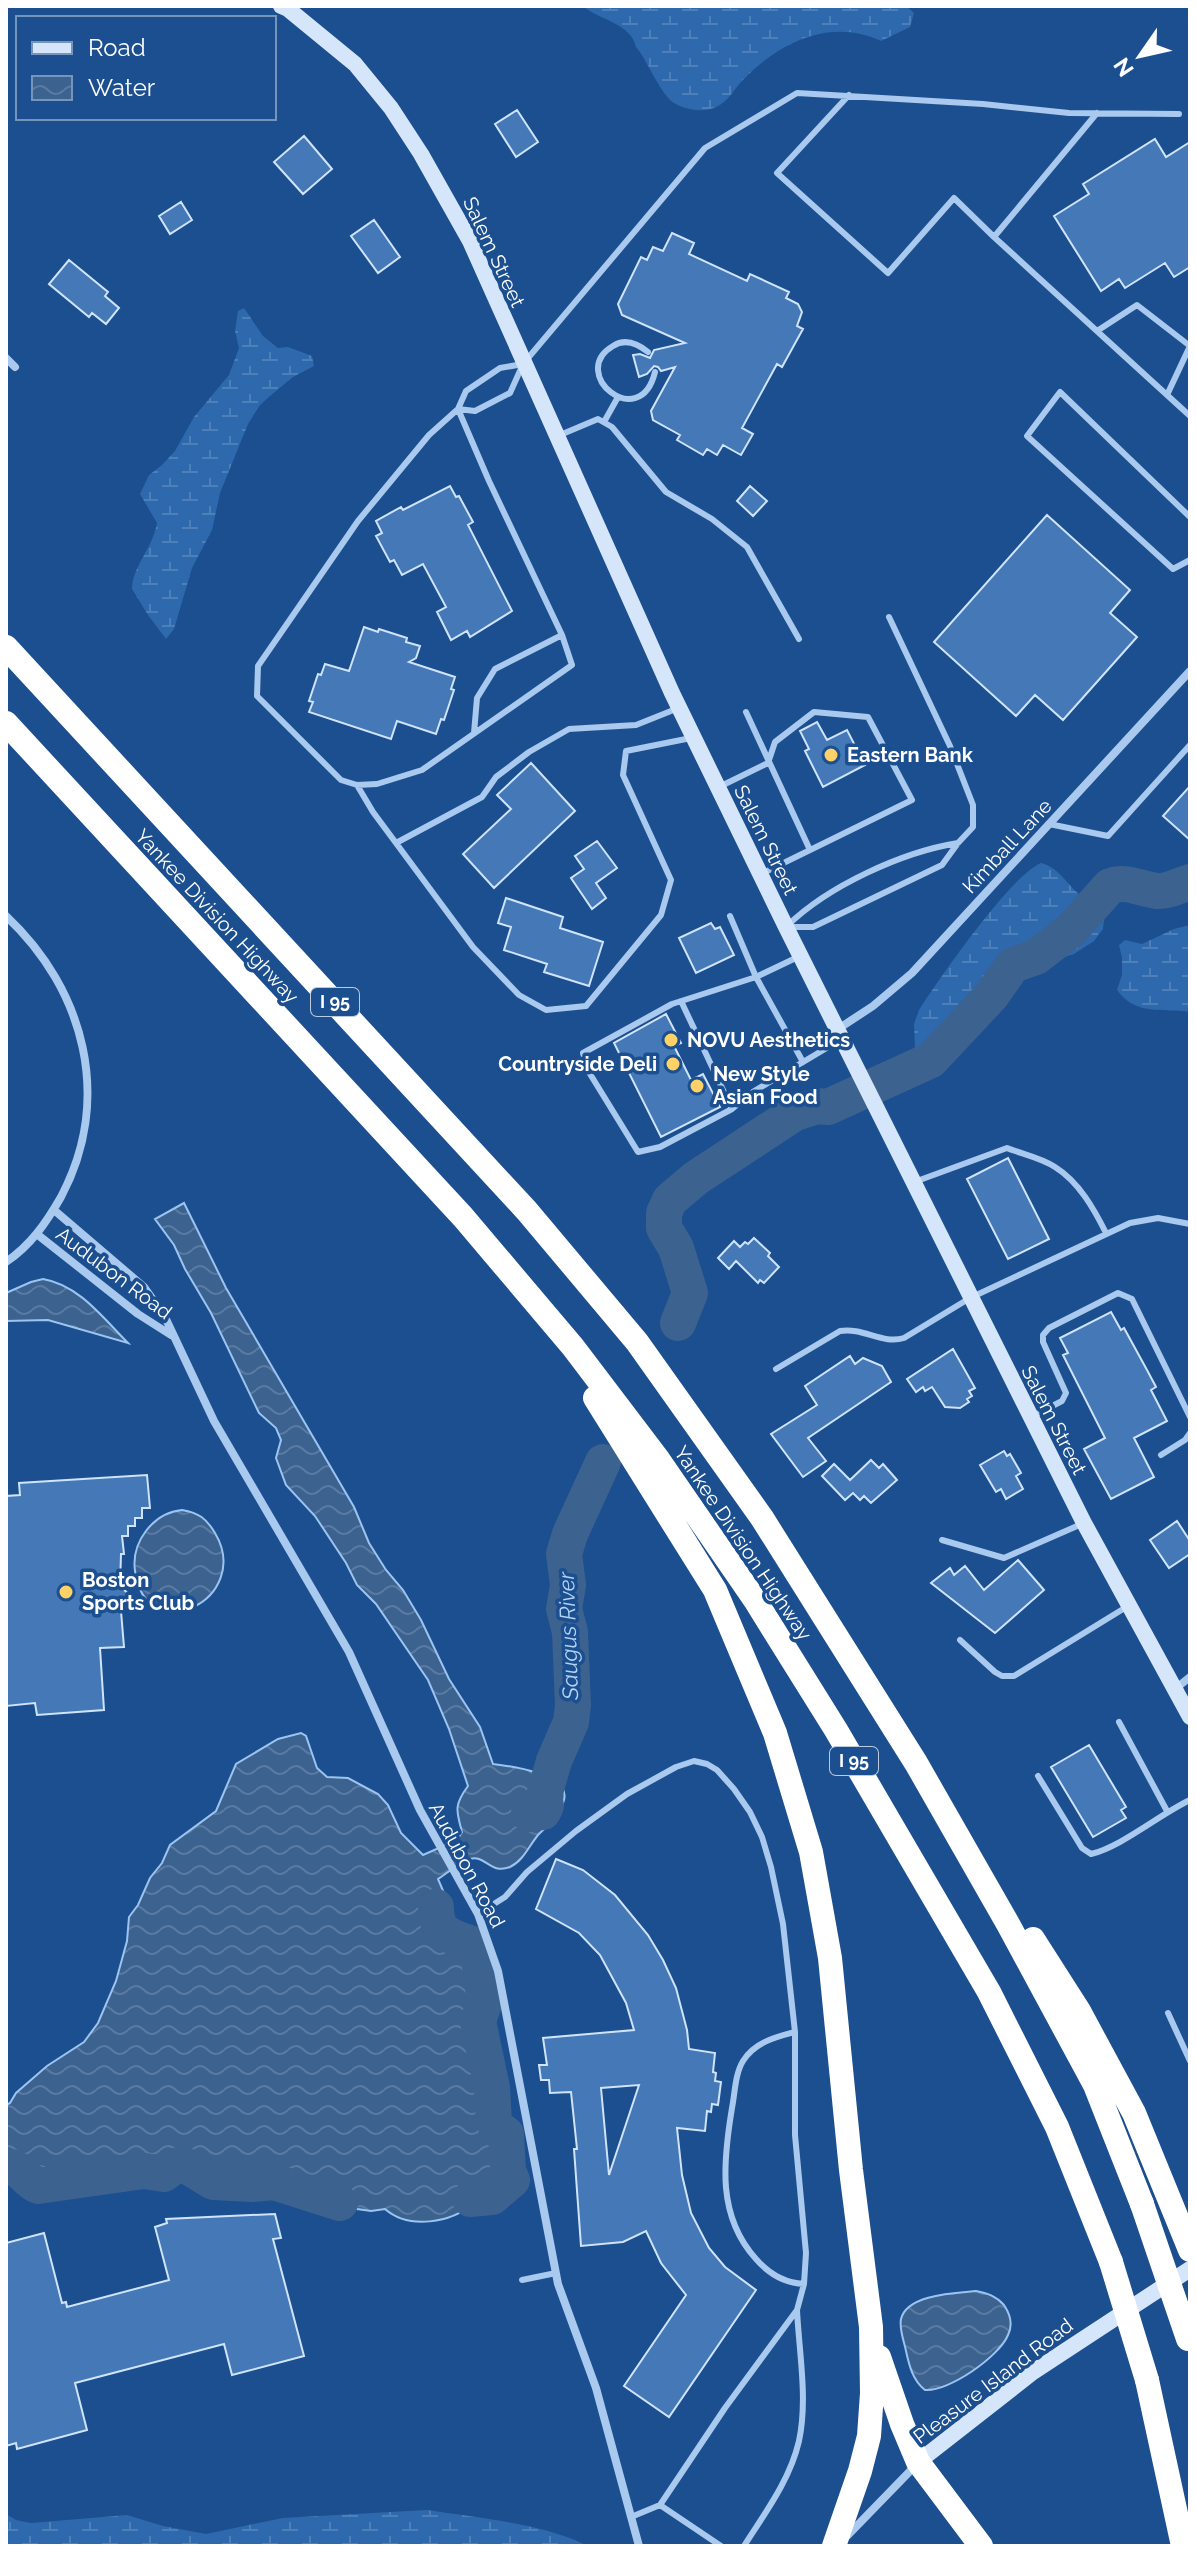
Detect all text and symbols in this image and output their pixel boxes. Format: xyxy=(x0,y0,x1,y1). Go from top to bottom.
legend xyxy=(16,16,276,120)
north arrow xyxy=(1100,16,1180,96)
text: Road xyxy=(88,33,146,62)
text: N xyxy=(1108,53,1139,81)
text: Water xyxy=(88,73,156,102)
street label: Salem Street xyxy=(458,193,530,311)
place label: Eastern Bank xyxy=(847,743,974,767)
marker: Eastern Bank xyxy=(822,746,840,764)
street label: Salem Street xyxy=(729,781,803,899)
street label: Kimball Lane xyxy=(957,794,1057,898)
street label: Yankee Division Highway xyxy=(130,824,304,1008)
road number: I 95 xyxy=(311,988,359,1016)
place label: NOVU Aesthetics xyxy=(687,1028,850,1052)
marker: NOVU Aesthetics xyxy=(662,1031,680,1049)
place label: Countryside Deli xyxy=(498,1052,657,1076)
marker: Countryside Deli xyxy=(664,1055,682,1073)
place label: New Style Asian Food xyxy=(713,1062,818,1109)
marker: New Style Asian Food xyxy=(688,1077,706,1095)
street label: Audubon Road xyxy=(51,1222,177,1324)
street label: Salem Street xyxy=(1016,1361,1092,1479)
street label: Yankee Division Highway xyxy=(669,1441,817,1645)
place label: Boston Sports Club xyxy=(82,1568,195,1615)
water label: Saugus River xyxy=(553,1570,583,1701)
marker: Boston Sports Club xyxy=(57,1583,75,1601)
road number: I 95 xyxy=(830,1747,878,1775)
street label: Audubon Road xyxy=(424,1798,510,1932)
street label: Pleasure Island Road xyxy=(908,2313,1078,2449)

